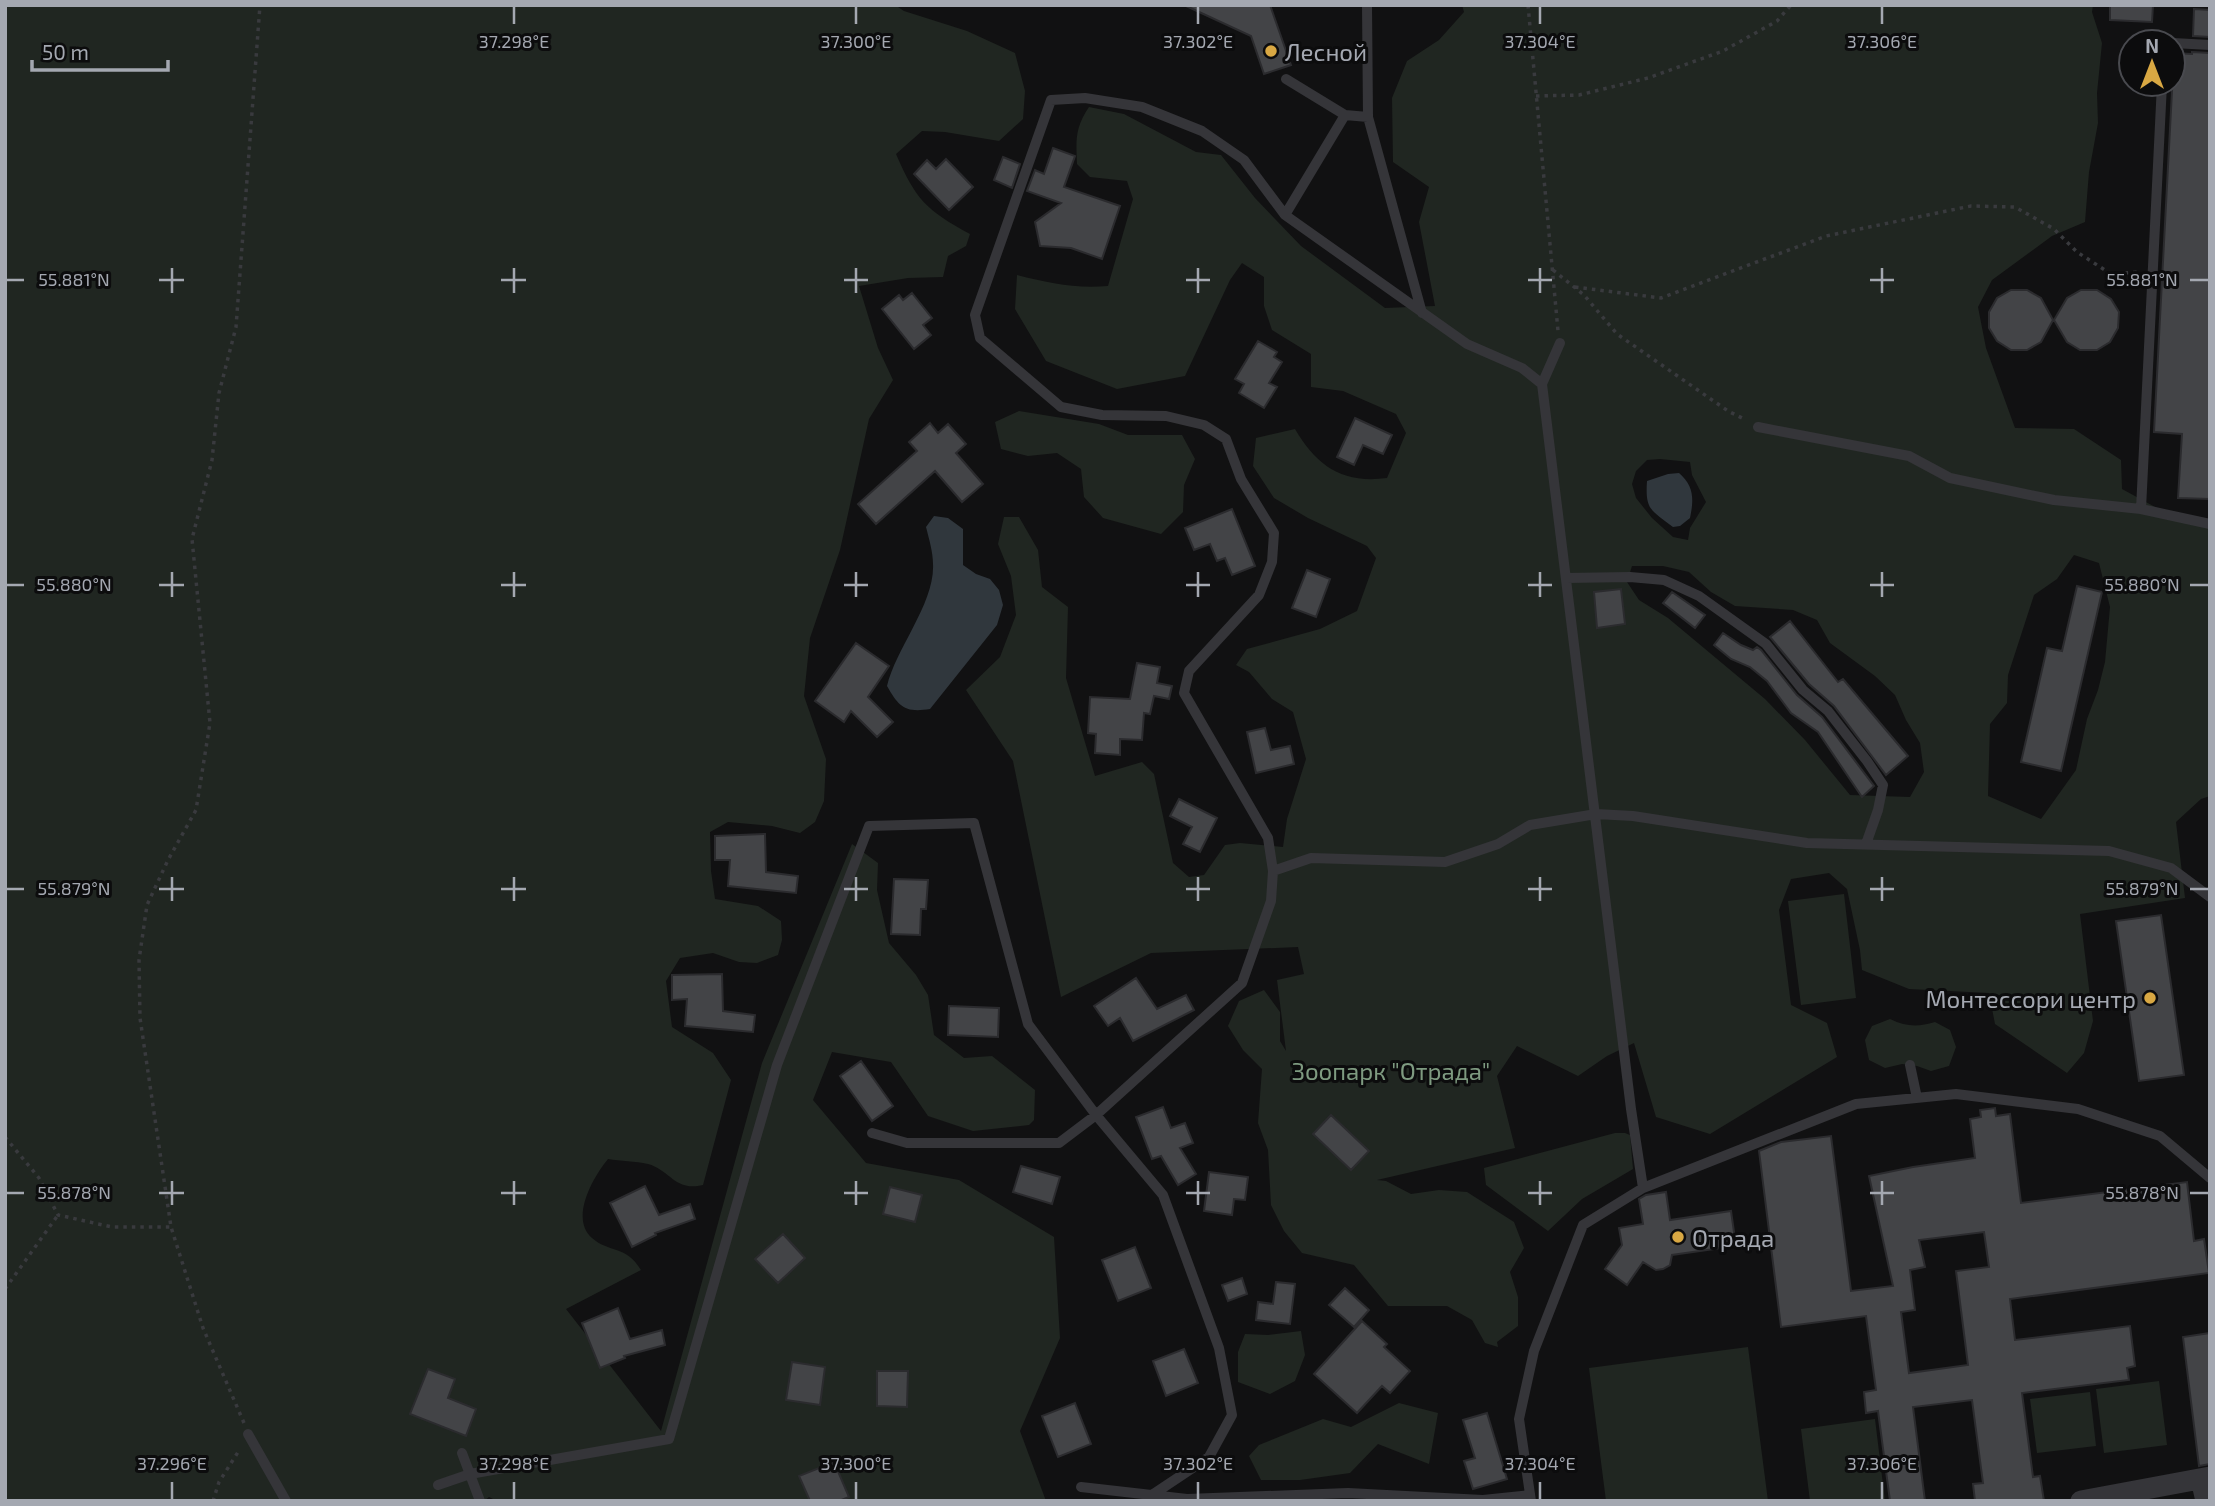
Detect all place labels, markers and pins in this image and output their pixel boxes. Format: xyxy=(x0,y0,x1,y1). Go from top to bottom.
place label: Лесной xyxy=(1285,37,1367,66)
marker: Лесной xyxy=(1263,43,1279,59)
place label: Монтессори центр xyxy=(1926,984,2136,1013)
marker: Монтессори центр xyxy=(2142,990,2158,1006)
place label: Отрада xyxy=(1692,1223,1774,1252)
marker: Отрада xyxy=(1670,1229,1686,1245)

